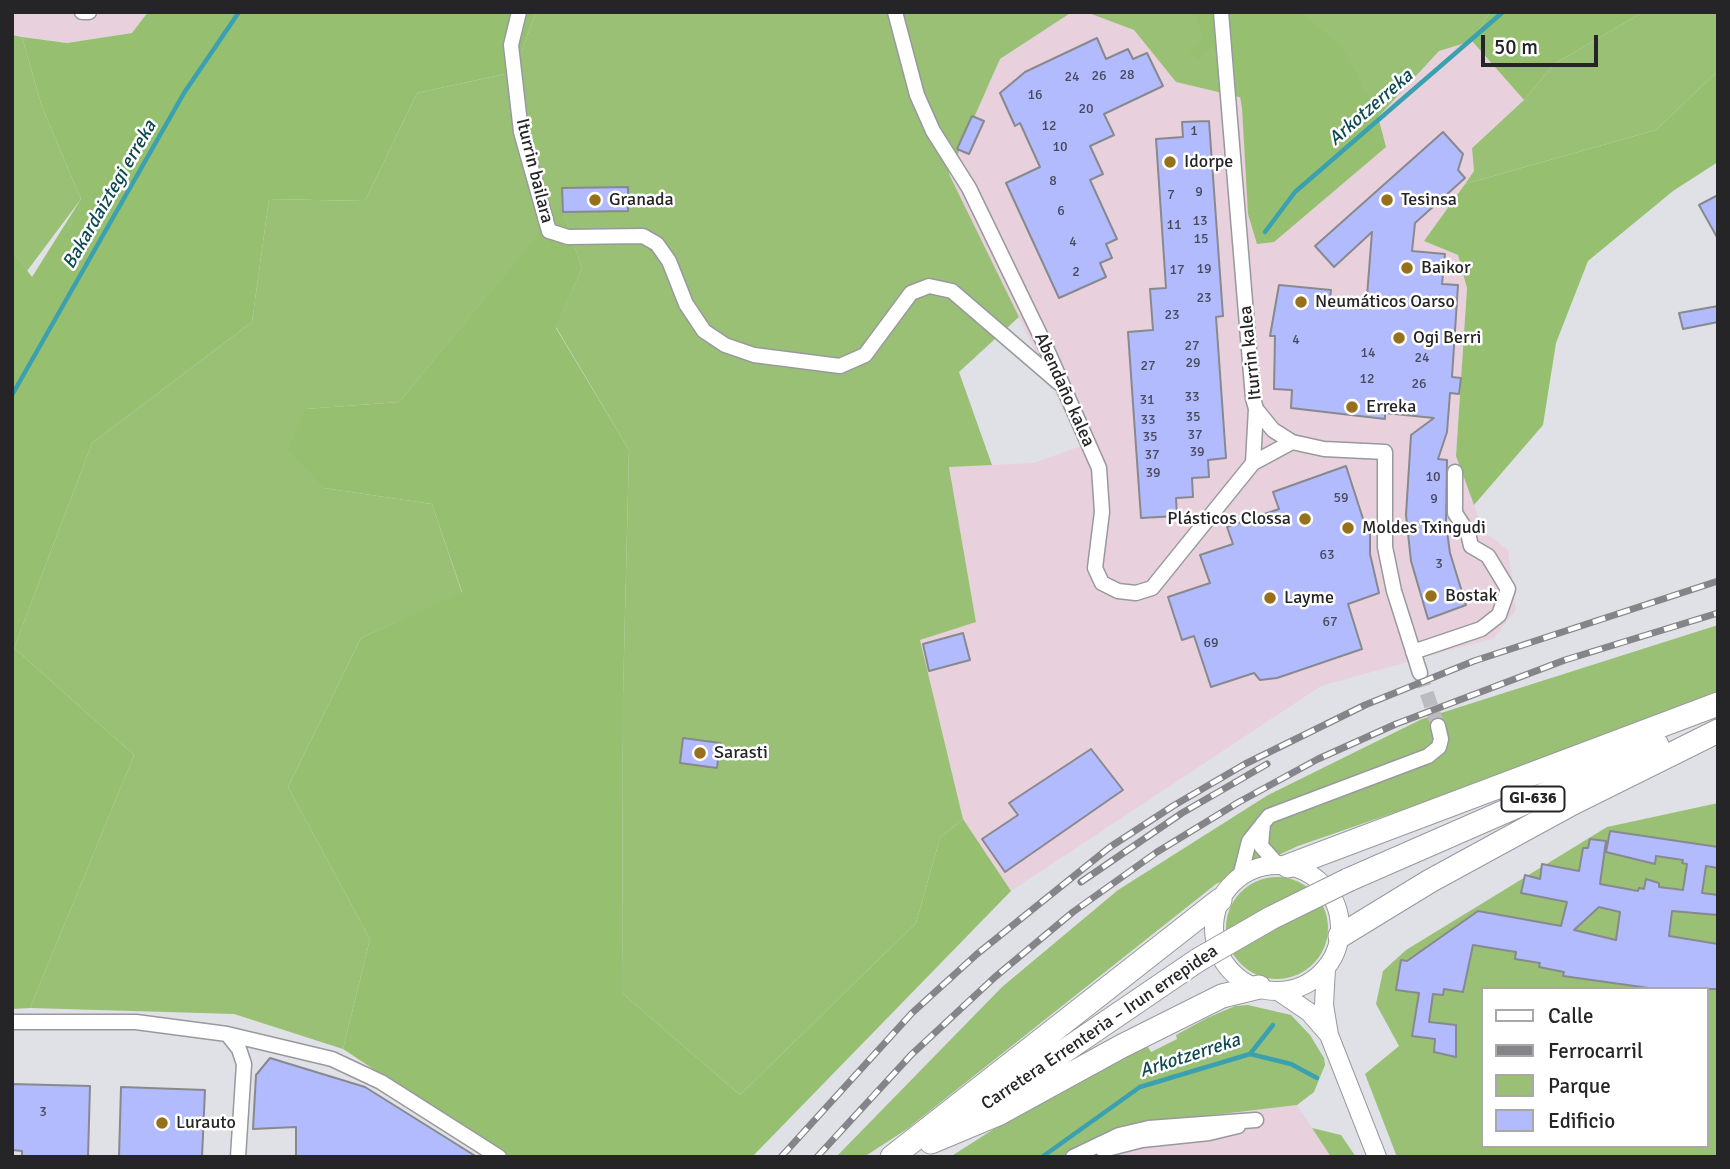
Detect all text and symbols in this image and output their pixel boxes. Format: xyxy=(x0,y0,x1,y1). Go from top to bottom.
scale bar xyxy=(1485,21,1602,65)
text: 50 m xyxy=(1494,34,1538,60)
water label: Arkotzerreka xyxy=(1324,65,1418,151)
house number: 28 xyxy=(1119,67,1135,83)
house number: 26 xyxy=(1091,68,1107,84)
house number: 24 xyxy=(1064,69,1080,85)
house number: 16 xyxy=(1027,87,1043,103)
house number: 20 xyxy=(1078,101,1094,117)
street label: Iturrin bailara xyxy=(511,116,557,226)
water label: Bakardaiztegi erreka xyxy=(58,117,162,273)
house number: 12 xyxy=(1041,118,1057,134)
house number: 1 xyxy=(1190,123,1198,139)
house number: 10 xyxy=(1052,139,1068,155)
place label: Idorpe xyxy=(1184,151,1233,173)
marker: Idorpe xyxy=(1162,154,1178,170)
house number: 8 xyxy=(1049,173,1057,189)
house number: 9 xyxy=(1195,184,1203,200)
house number: 7 xyxy=(1167,187,1175,203)
place label: Granada xyxy=(609,189,674,211)
place label: Tesinsa xyxy=(1401,189,1457,211)
marker: Granada xyxy=(587,192,603,208)
marker: Tesinsa xyxy=(1379,192,1395,208)
house number: 6 xyxy=(1057,203,1065,219)
house number: 13 xyxy=(1192,213,1208,229)
house number: 11 xyxy=(1166,217,1182,233)
house number: 15 xyxy=(1193,231,1209,247)
house number: 4 xyxy=(1069,234,1077,250)
place label: Baikor xyxy=(1421,257,1471,279)
marker: Baikor xyxy=(1399,260,1415,276)
house number: 19 xyxy=(1196,261,1212,277)
house number: 17 xyxy=(1169,262,1185,278)
house number: 2 xyxy=(1072,264,1080,280)
house number: 23 xyxy=(1196,290,1212,306)
place label: Neumáticos Oarso xyxy=(1315,291,1455,313)
marker: Neumáticos Oarso xyxy=(1293,294,1309,310)
street label: Iturrin kalea xyxy=(1235,305,1267,401)
house number: 23 xyxy=(1164,307,1180,323)
place label: Ogi Berri xyxy=(1413,327,1481,349)
street label: Abendaño kalea xyxy=(1029,330,1099,450)
marker: Ogi Berri xyxy=(1391,330,1407,346)
house number: 4 xyxy=(1292,332,1300,348)
house number: 27 xyxy=(1184,338,1200,354)
house number: 14 xyxy=(1360,345,1376,361)
house number: 24 xyxy=(1414,350,1430,366)
house number: 29 xyxy=(1185,355,1201,371)
house number: 27 xyxy=(1140,358,1156,374)
house number: 12 xyxy=(1359,371,1375,387)
house number: 26 xyxy=(1411,376,1427,392)
house number: 33 xyxy=(1184,389,1200,405)
house number: 31 xyxy=(1139,392,1155,408)
place label: Erreka xyxy=(1366,396,1416,418)
marker: Erreka xyxy=(1344,399,1360,415)
house number: 35 xyxy=(1185,409,1201,425)
house number: 33 xyxy=(1140,412,1156,428)
house number: 37 xyxy=(1187,427,1203,443)
house number: 35 xyxy=(1142,429,1158,445)
house number: 39 xyxy=(1189,444,1205,460)
house number: 37 xyxy=(1144,447,1160,463)
house number: 39 xyxy=(1145,465,1161,481)
house number: 10 xyxy=(1425,469,1441,485)
house number: 59 xyxy=(1333,490,1349,506)
house number: 9 xyxy=(1430,491,1438,507)
place label: Plásticos Clossa xyxy=(1167,508,1291,530)
marker: Plásticos Clossa xyxy=(1297,511,1313,527)
place label: Moldes Txingudi xyxy=(1362,517,1486,539)
marker: Moldes Txingudi xyxy=(1340,520,1356,536)
house number: 63 xyxy=(1319,547,1335,563)
house number: 3 xyxy=(1435,556,1443,572)
place label: Bostak xyxy=(1445,585,1498,607)
place label: Layme xyxy=(1284,587,1334,609)
marker: Bostak xyxy=(1423,588,1439,604)
marker: Layme xyxy=(1262,590,1278,606)
house number: 67 xyxy=(1322,614,1338,630)
house number: 69 xyxy=(1203,635,1219,651)
place label: Sarasti xyxy=(714,742,768,764)
marker: Sarasti xyxy=(692,745,708,761)
road number: GI-636 xyxy=(1502,786,1564,812)
street label: Carretera Errenteria – Irun errepidea xyxy=(978,941,1222,1115)
legend xyxy=(1482,987,1709,1148)
text: Calle xyxy=(1548,1003,1594,1029)
water label: Arkotzerreka xyxy=(1137,1029,1243,1083)
text: Ferrocarril xyxy=(1548,1038,1643,1064)
text: Parque xyxy=(1548,1073,1611,1099)
house number: 3 xyxy=(39,1104,47,1120)
text: Edificio xyxy=(1548,1108,1615,1134)
place label: Lurauto xyxy=(176,1112,236,1134)
marker: Lurauto xyxy=(154,1115,170,1131)

